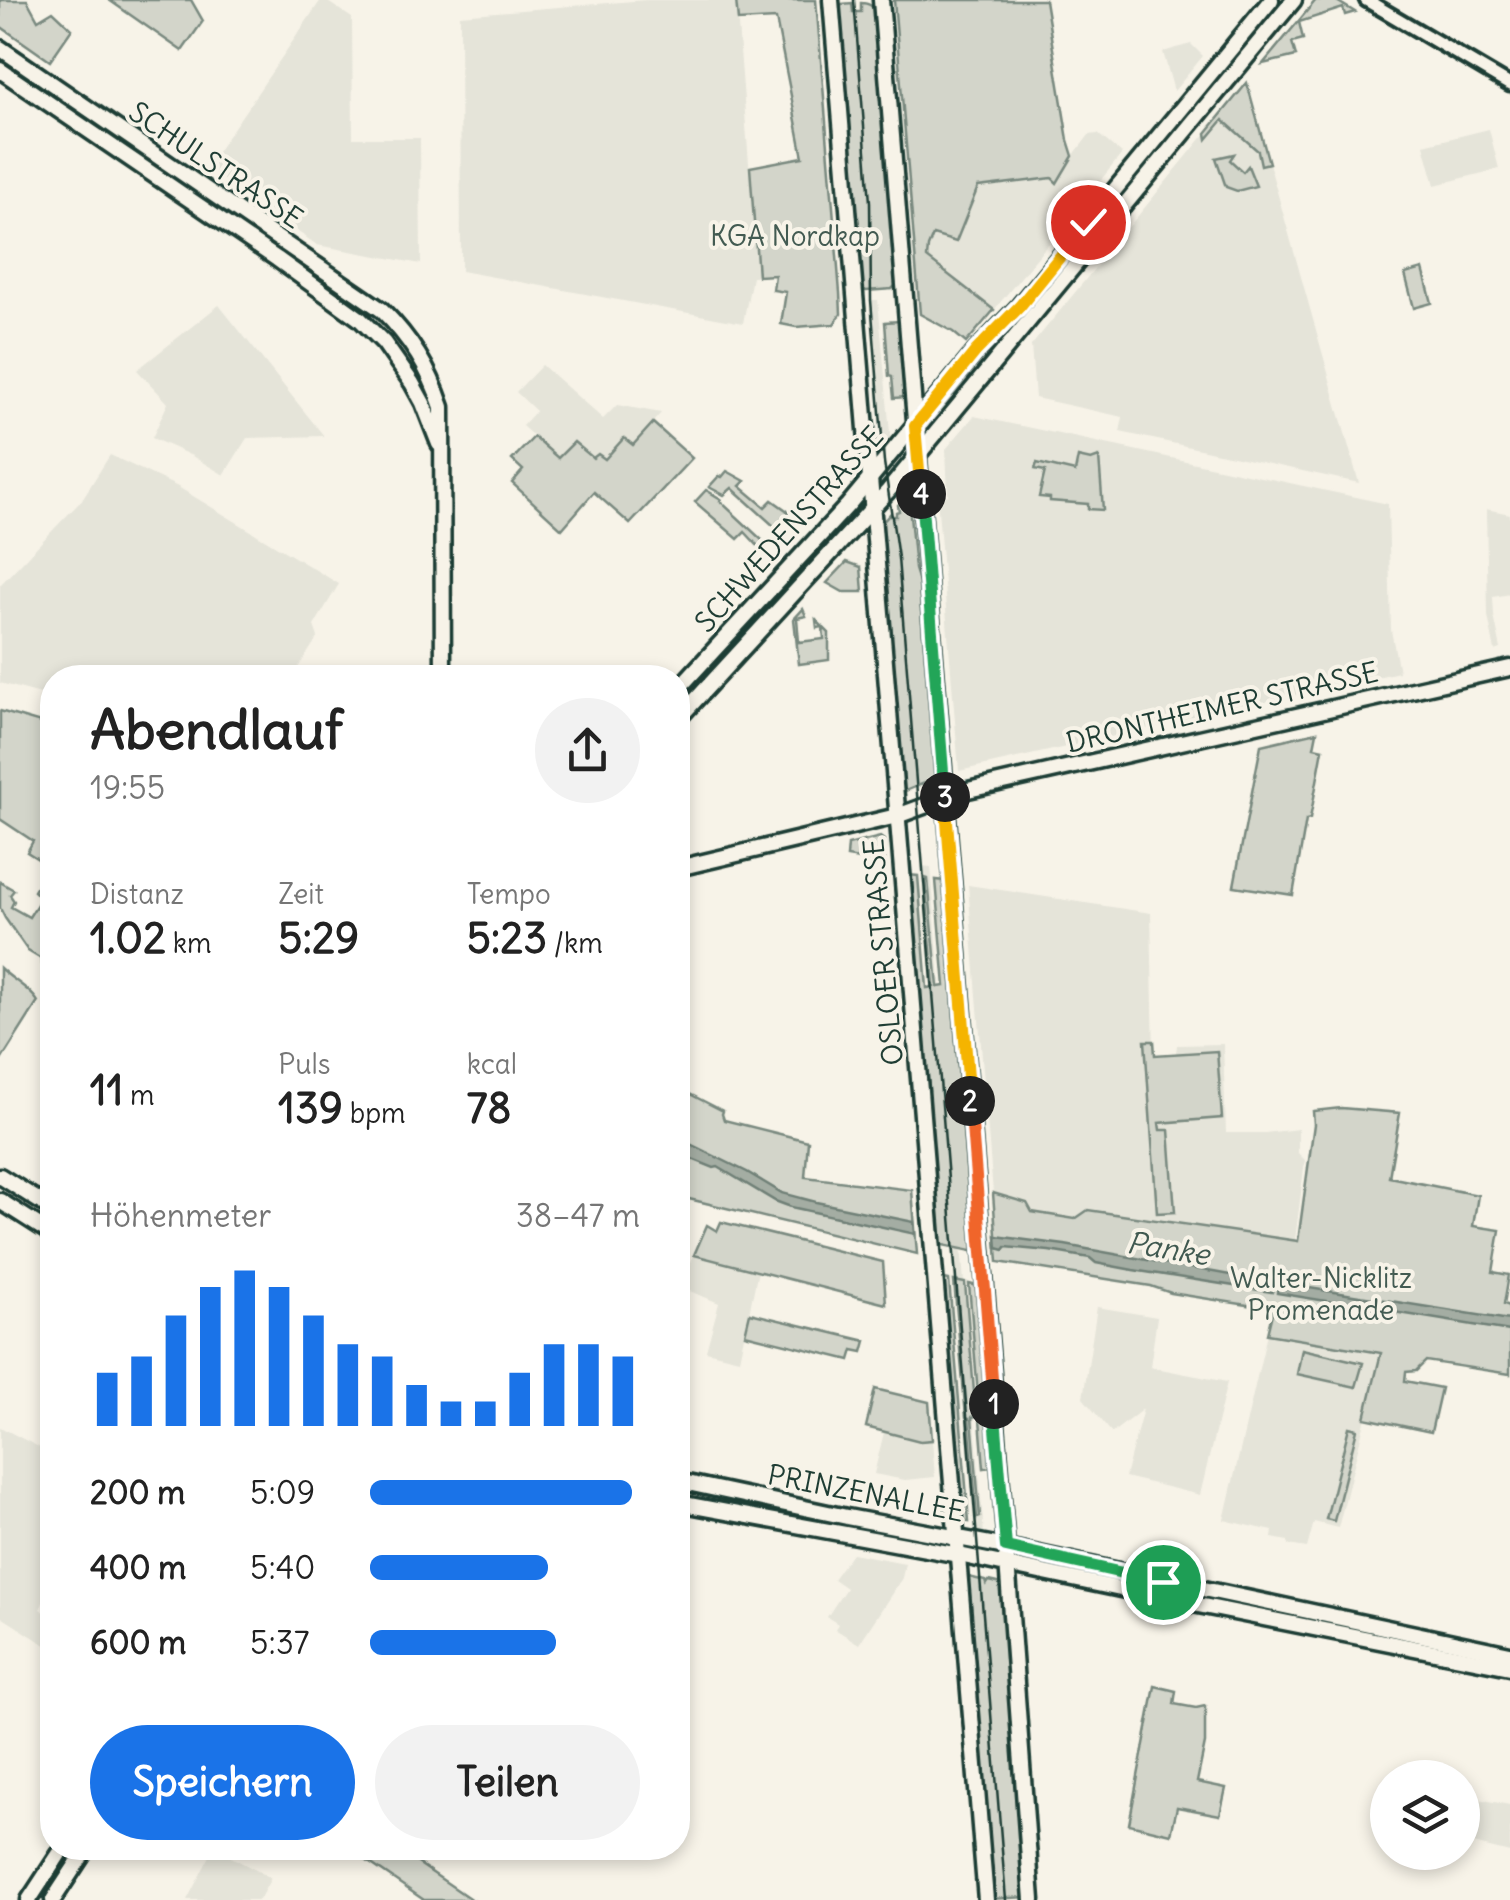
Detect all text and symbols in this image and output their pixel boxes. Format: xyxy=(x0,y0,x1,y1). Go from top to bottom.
street label: SCHULSTRASSE xyxy=(122,94,310,236)
pin xyxy=(1046,180,1131,265)
icon: check xyxy=(1061,195,1116,250)
park label: KGA Nordkap xyxy=(710,218,880,254)
street label: SCHWEDENSTRASSE xyxy=(687,418,891,640)
pin: 4 xyxy=(896,469,946,519)
text: 4 xyxy=(913,476,929,512)
street label: DRONTHEIMER STRASSE xyxy=(1062,654,1382,760)
text: Abendlauf xyxy=(90,695,343,764)
button: share xyxy=(535,698,640,803)
text: 19:55 xyxy=(90,767,165,808)
pin: 3 xyxy=(920,772,970,822)
text: 3 xyxy=(937,779,953,815)
street label: OSLOER STRASSE xyxy=(855,837,911,1067)
text: Distanz xyxy=(90,876,184,912)
text: Zeit xyxy=(278,876,324,912)
text: Tempo xyxy=(467,876,551,912)
text: 1.02 xyxy=(90,912,166,964)
text: 5:29 xyxy=(278,912,359,964)
text: 5:23 xyxy=(467,912,547,964)
text: km xyxy=(166,925,212,961)
text: /km xyxy=(547,925,603,961)
text: Puls xyxy=(278,1046,331,1082)
text: kcal xyxy=(467,1046,517,1082)
text: 11 xyxy=(90,1064,123,1116)
pin: 2 xyxy=(945,1076,995,1126)
text: m xyxy=(123,1077,155,1113)
text: 139 xyxy=(278,1082,343,1134)
text: 78 xyxy=(467,1082,511,1134)
text: 2 xyxy=(962,1083,978,1119)
text: bpm xyxy=(343,1095,406,1131)
text: Höhenmeter xyxy=(90,1195,271,1236)
text: 38–47 m xyxy=(516,1195,640,1236)
water label: Panke xyxy=(1124,1223,1214,1274)
park label: Walter-Nicklitz Promenade xyxy=(1230,1260,1412,1328)
pin: 1 xyxy=(969,1379,1019,1429)
text: 1 xyxy=(988,1386,1000,1422)
street label: PRINZENALLEE xyxy=(765,1456,967,1530)
text: 200 m xyxy=(90,1472,185,1513)
text: 5:09 xyxy=(250,1472,315,1513)
pin xyxy=(1121,1540,1206,1625)
text: 400 m xyxy=(90,1547,186,1588)
text: 5:40 xyxy=(250,1547,315,1588)
icon: arrive xyxy=(1136,1555,1191,1610)
text: 600 m xyxy=(90,1622,186,1663)
text: 5:37 xyxy=(250,1622,310,1663)
button: Speichern xyxy=(90,1725,355,1840)
button: Teilen xyxy=(375,1725,640,1840)
map controls xyxy=(1370,1760,1480,1870)
button: layers xyxy=(1370,1760,1480,1870)

